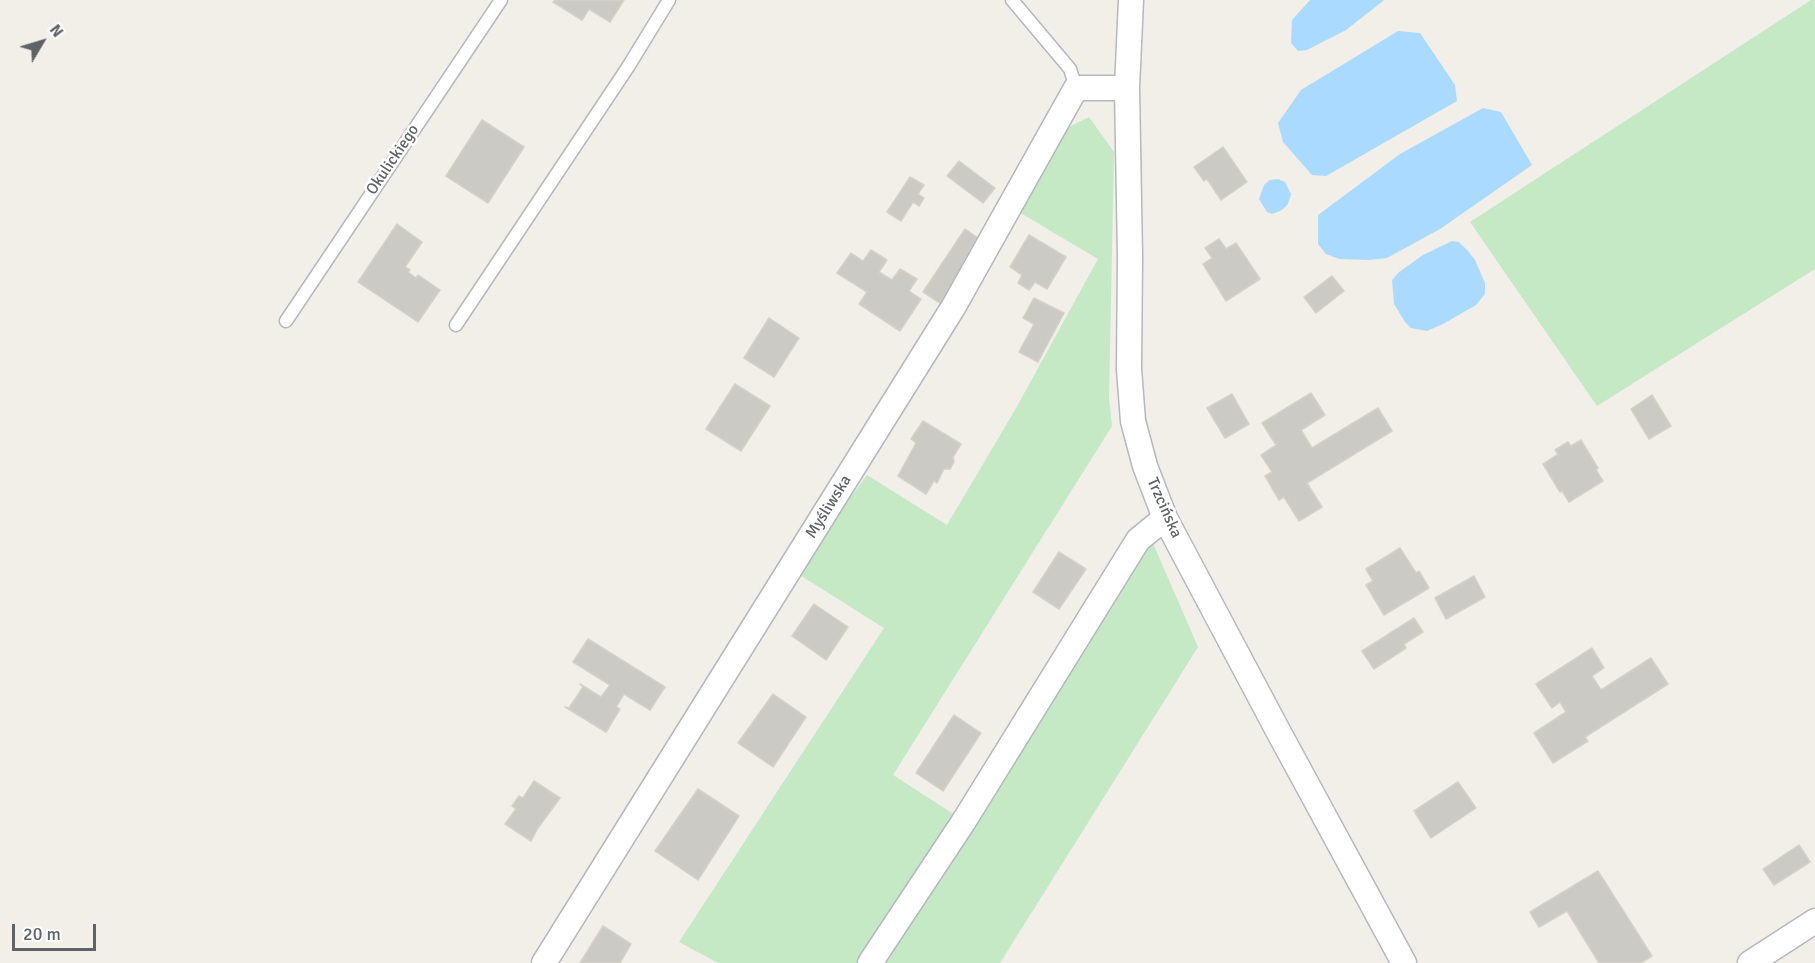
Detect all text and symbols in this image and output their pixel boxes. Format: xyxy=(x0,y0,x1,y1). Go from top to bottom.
north arrow xyxy=(12,12,72,72)
text: N xyxy=(45,20,67,41)
street label: Okulickiego xyxy=(363,121,423,199)
street label: Myśliwska xyxy=(802,472,856,542)
street label: Trzcińska xyxy=(1142,475,1186,541)
scale bar xyxy=(15,912,99,950)
text: 20 m xyxy=(23,923,61,945)

